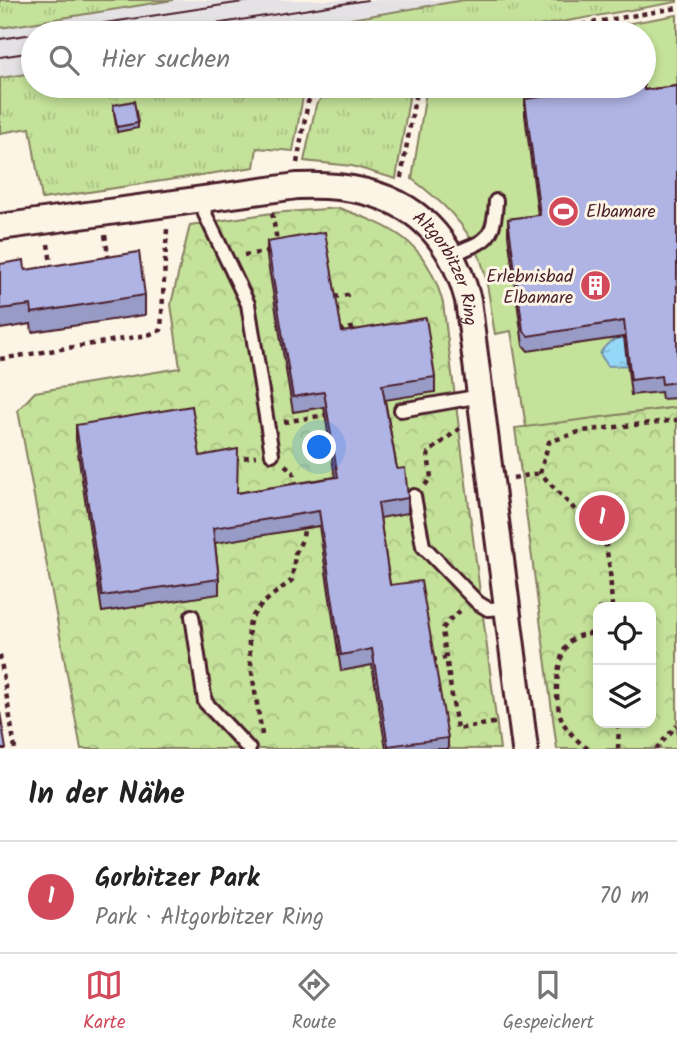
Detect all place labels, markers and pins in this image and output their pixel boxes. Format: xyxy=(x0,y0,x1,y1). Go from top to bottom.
sports icon: Elbamare xyxy=(546,194,580,228)
place label: Elbamare xyxy=(586,198,656,227)
place label: Erlebnisbad Elbamare xyxy=(486,263,574,313)
building icon: Erlebnisbad Elbamare xyxy=(579,269,613,303)
pin: 1 xyxy=(579,492,625,544)

